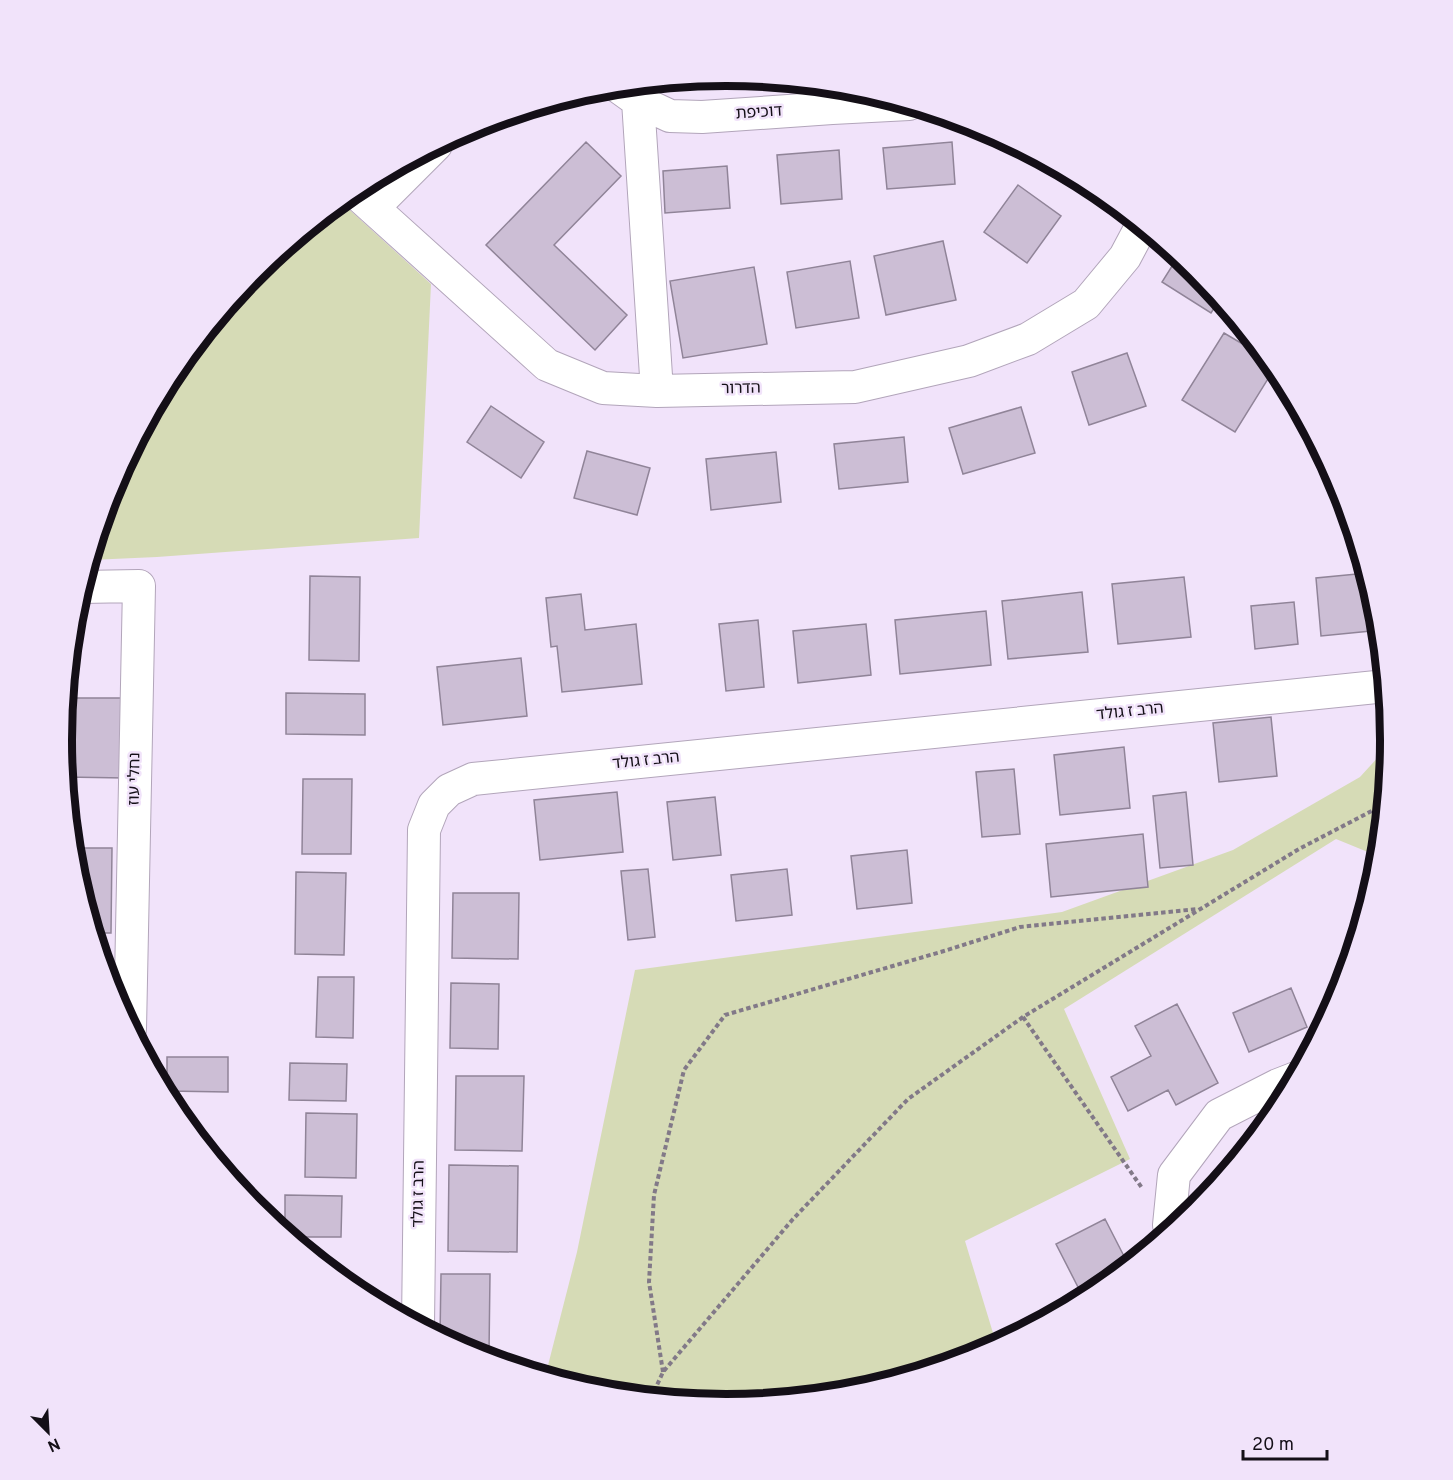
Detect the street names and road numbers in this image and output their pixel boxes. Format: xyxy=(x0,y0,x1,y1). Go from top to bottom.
street label: דוכיפת xyxy=(735,101,783,125)
street label: הדרור xyxy=(721,379,761,399)
street label: הרב ז גולד xyxy=(1095,699,1165,725)
street label: הרב ז גולד xyxy=(611,748,681,774)
street label: נחלי עוז xyxy=(125,752,145,806)
street label: הרב ז גולד xyxy=(408,1160,430,1228)

